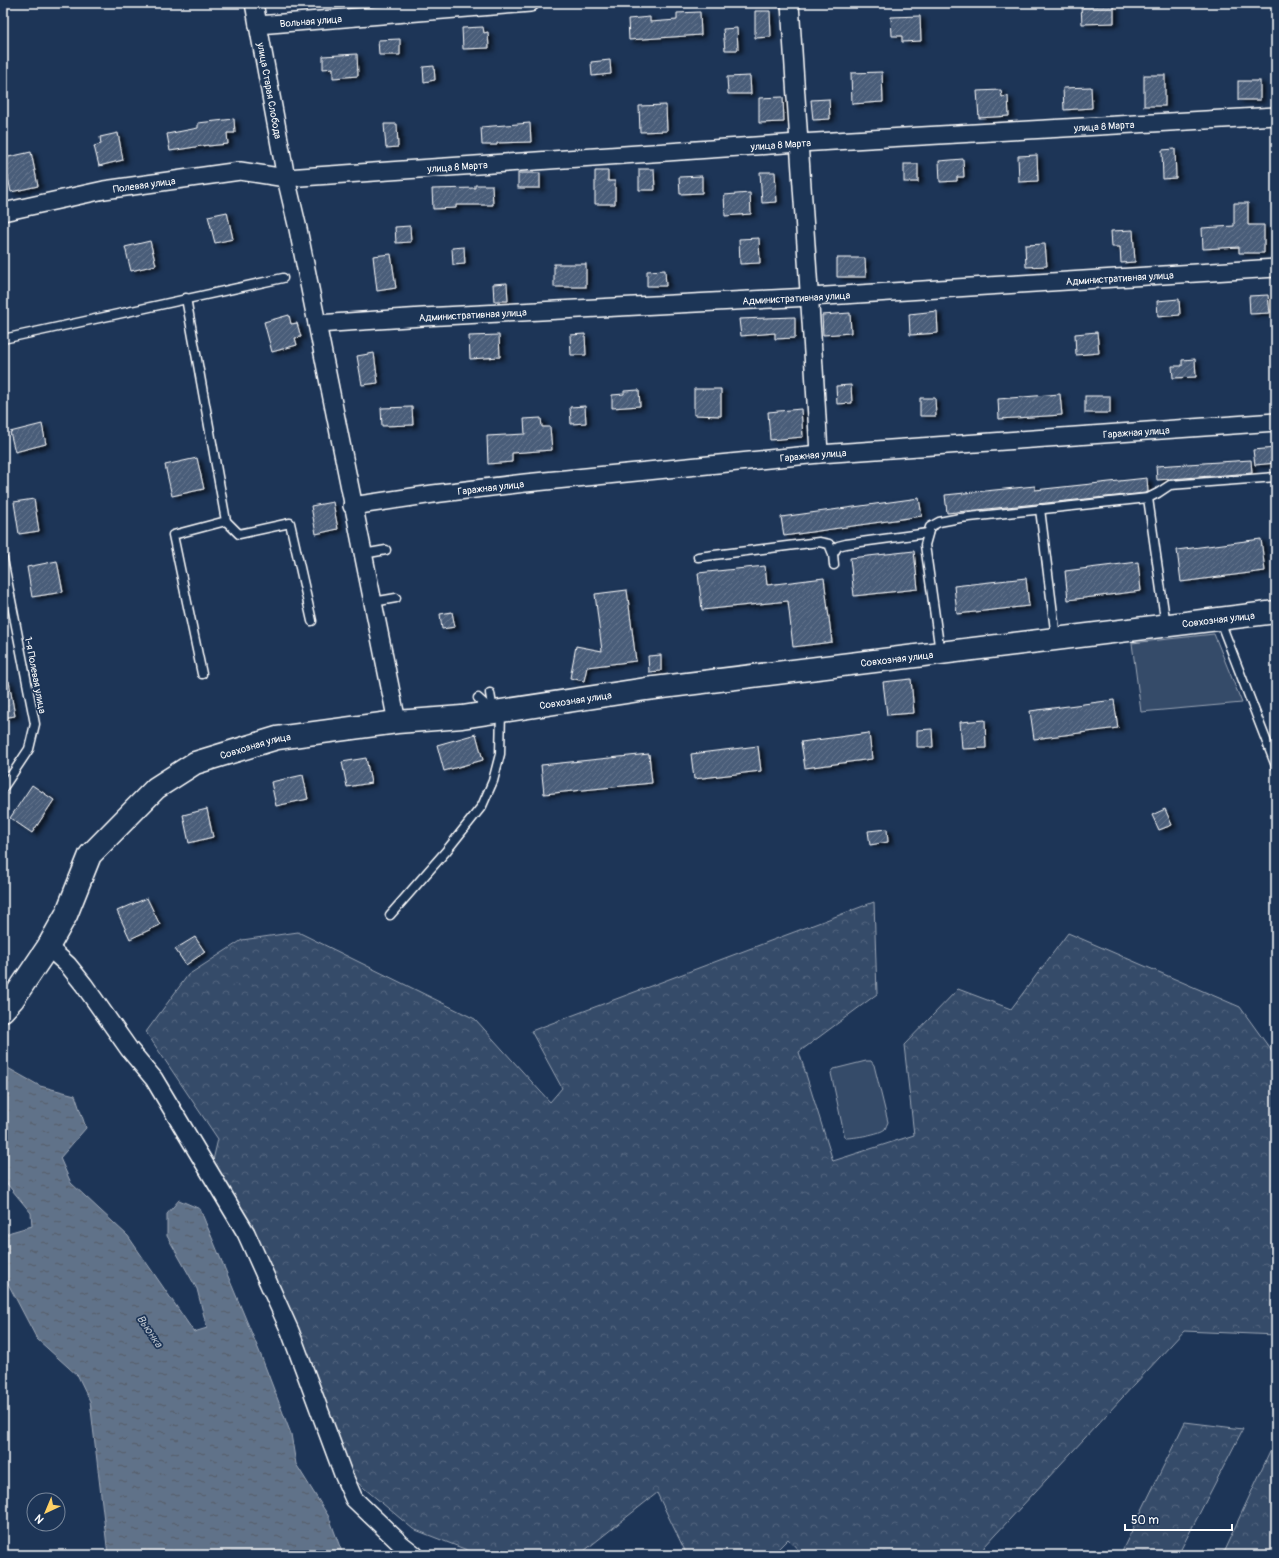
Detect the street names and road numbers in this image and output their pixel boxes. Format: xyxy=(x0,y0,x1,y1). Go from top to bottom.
street label: Вольная улица xyxy=(279,13,343,30)
street label: улица Старая Слобода xyxy=(254,41,284,140)
street label: улица 8 Марта xyxy=(1073,119,1135,134)
street label: улица 8 Марта xyxy=(749,137,812,153)
street label: улица 8 Марта xyxy=(426,159,488,175)
street label: Полевая улица xyxy=(112,175,177,196)
street label: Административная улица xyxy=(1065,269,1174,288)
street label: Административная улица xyxy=(742,289,851,307)
street label: Административная улица xyxy=(418,307,527,324)
street label: Гаражная улица xyxy=(1103,424,1170,441)
street label: Гаражная улица xyxy=(779,447,847,465)
street label: Гаражная улица xyxy=(457,478,525,498)
street label: Совхозная улица xyxy=(1181,610,1256,630)
street label: 1-я Полевая улица xyxy=(22,636,48,715)
street label: Совхозная улица xyxy=(860,649,934,670)
street label: Совхозная улица xyxy=(539,689,613,712)
street label: Совхозная улица xyxy=(219,731,292,762)

